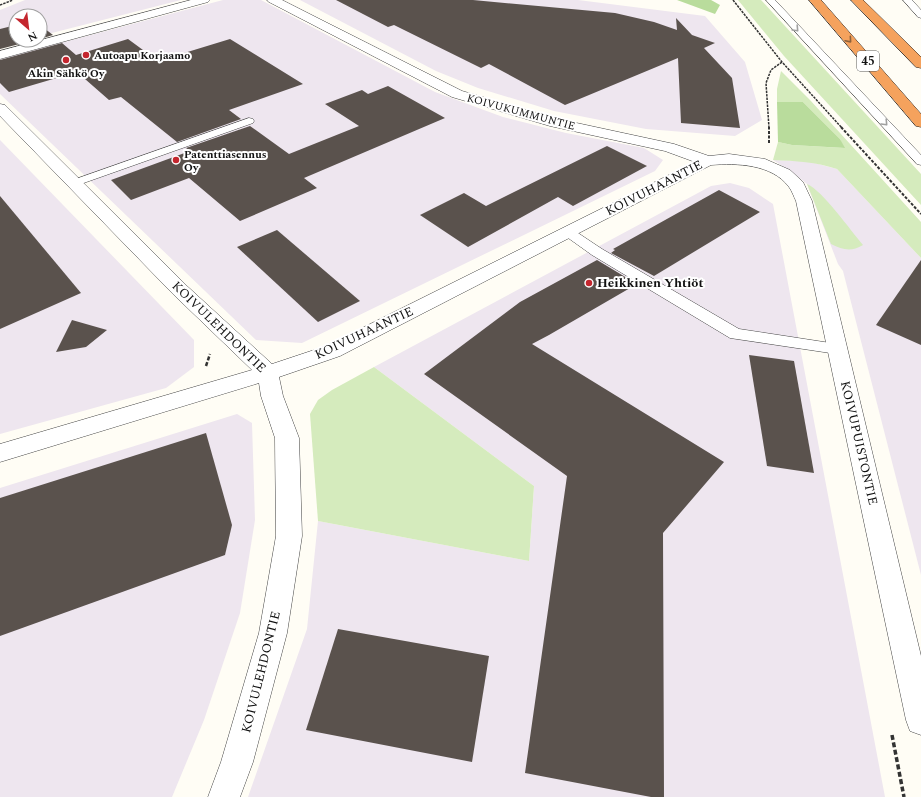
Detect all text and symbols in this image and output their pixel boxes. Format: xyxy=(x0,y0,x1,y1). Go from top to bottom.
north arrow xyxy=(8,8,48,48)
one-way arrow xyxy=(791,24,798,31)
text: N xyxy=(24,27,40,46)
one-way arrow xyxy=(845,35,852,43)
place label: Autoapu Korjaamo xyxy=(94,47,190,64)
marker: Autoapu Korjaamo xyxy=(81,50,91,60)
road number: 45 xyxy=(857,51,879,71)
marker: Akin Sähkö Oy xyxy=(61,55,71,65)
place label: Akin Sähkö Oy xyxy=(28,65,105,82)
street label: KOIVUKUMMUNTIE xyxy=(465,89,577,135)
one-way arrow xyxy=(880,119,887,126)
place label: Patenttiasennus Oy xyxy=(184,146,267,176)
marker: Patenttiasennus Oy xyxy=(171,155,181,165)
street label: KOIVUHAANTIE xyxy=(602,155,706,221)
place label: Heikkinen Yhtiöt xyxy=(597,273,703,293)
street label: KOIVULEHDONTIE xyxy=(167,276,271,378)
marker: Heikkinen Yhtiöt xyxy=(584,278,594,288)
street label: KOIVUHAANTIE xyxy=(311,301,417,365)
street label: KOIVUPUISTONTIE xyxy=(835,379,883,507)
street label: KOIVULEHDONTIE xyxy=(236,609,286,735)

